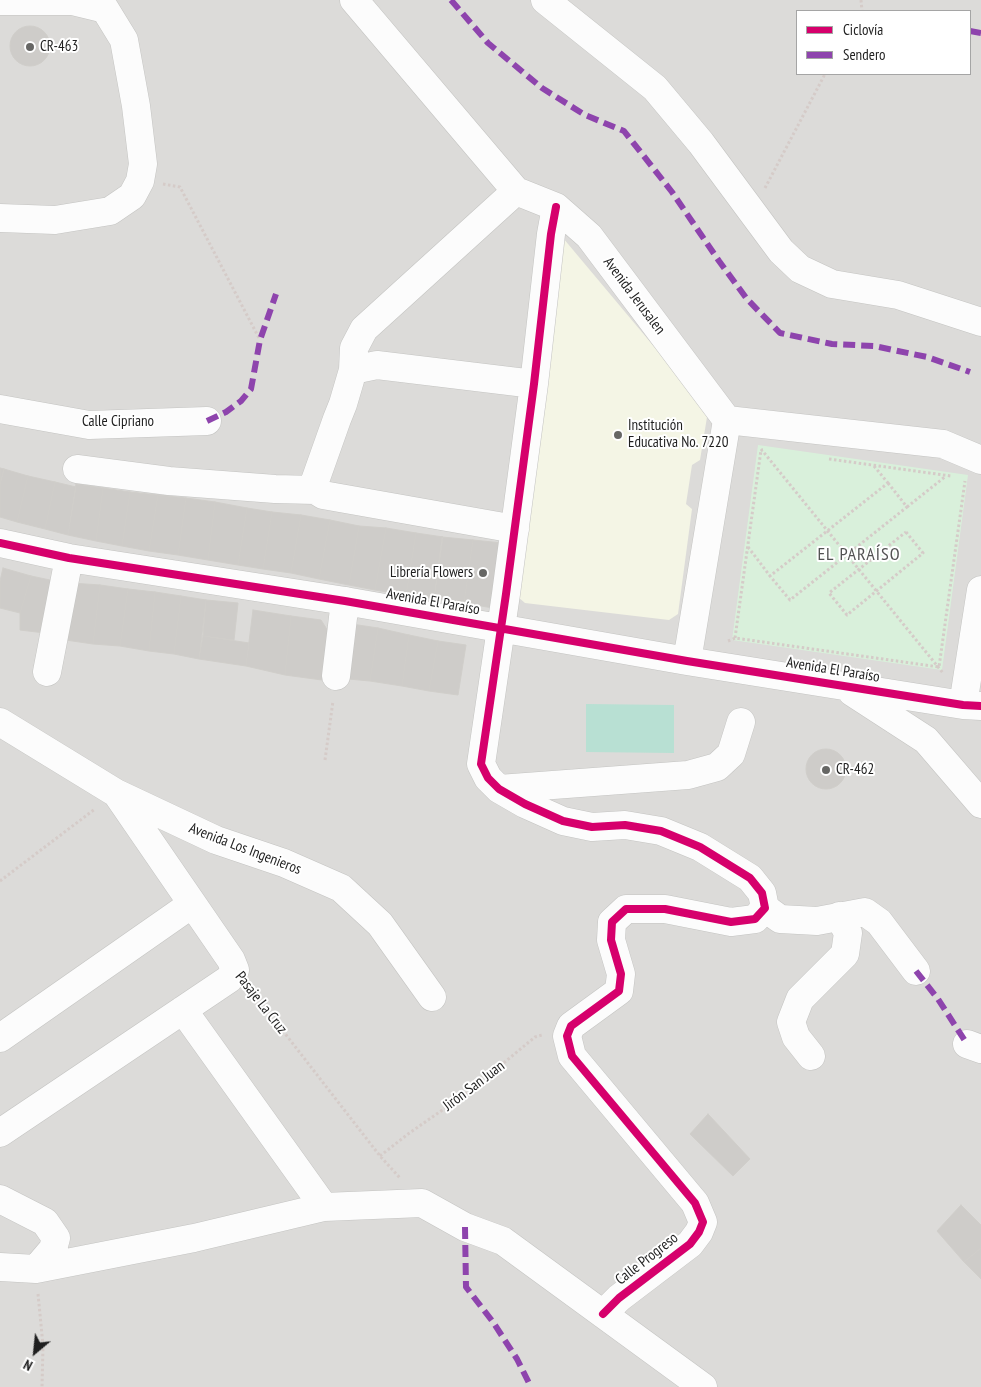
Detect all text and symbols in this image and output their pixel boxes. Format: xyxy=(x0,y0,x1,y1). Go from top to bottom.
legend xyxy=(796,10,971,75)
text: Ciclovía xyxy=(843,20,883,39)
place label: CR-463 xyxy=(40,38,78,56)
marker: CR-463 xyxy=(24,41,36,53)
text: Sendero xyxy=(843,45,885,64)
street label: Avenida Jerusalen xyxy=(599,254,669,338)
street label: Calle Cipriano xyxy=(82,413,154,431)
place label: Institución Educativa No. 7220 xyxy=(628,417,729,452)
marker: Institución Educativa No. 7220 xyxy=(612,429,624,441)
district label: EL PARAÍSO xyxy=(816,544,902,566)
place label: Librería Flowers xyxy=(390,564,473,582)
marker: Librería Flowers xyxy=(477,567,489,579)
street label: Avenida El Paraíso xyxy=(385,585,481,619)
street label: Avenida El Paraíso xyxy=(785,654,881,686)
place label: CR-462 xyxy=(836,761,874,779)
marker: CR-462 xyxy=(820,764,832,776)
street label: Avenida Los Ingenieros xyxy=(186,819,304,879)
street label: Pasaje La Cruz xyxy=(231,968,291,1038)
street label: Jirón San Juan xyxy=(440,1057,508,1115)
street label: Calle Progreso xyxy=(612,1229,682,1289)
north arrow xyxy=(10,1327,60,1377)
text: N xyxy=(20,1356,36,1375)

